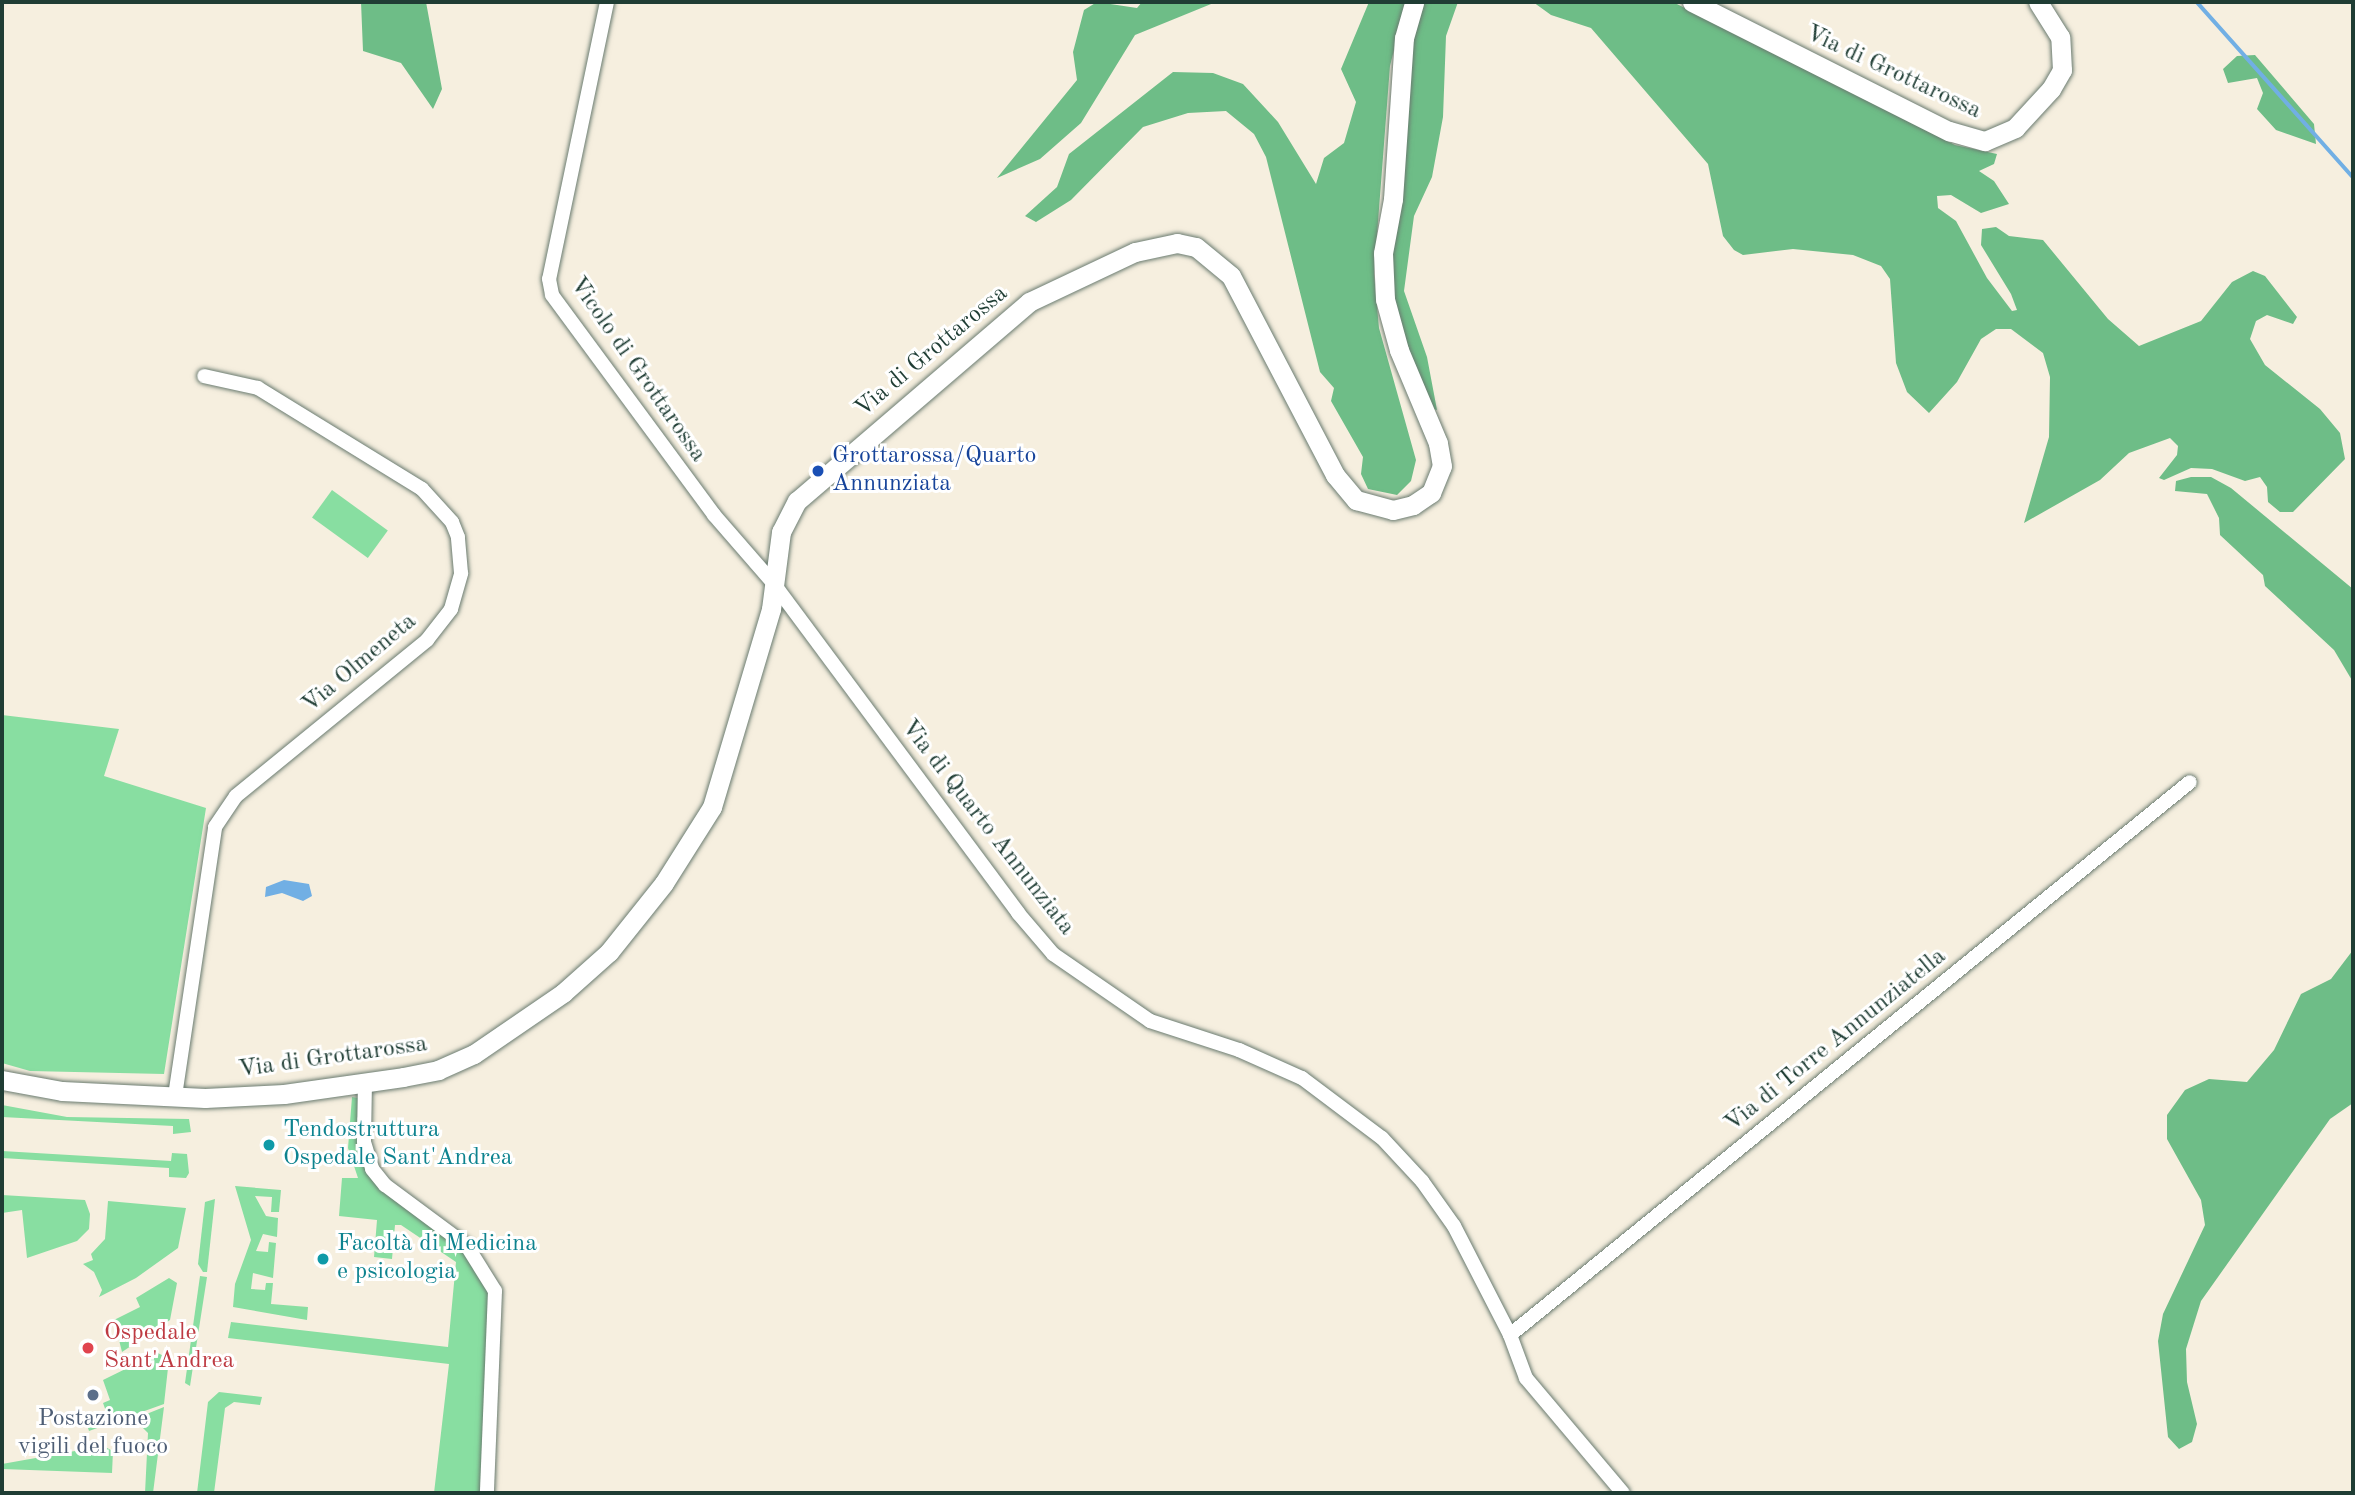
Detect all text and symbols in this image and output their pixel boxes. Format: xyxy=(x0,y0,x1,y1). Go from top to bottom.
street label: Via di Grottarossa xyxy=(1801,20,1985,126)
street label: Vicolo di Grottarossa xyxy=(562,272,712,468)
street label: Via di Grottarossa xyxy=(850,280,1014,424)
place label: Grottarossa/Quarto Annunziata xyxy=(832,443,1037,499)
marker: Grottarossa/Quarto Annunziata xyxy=(810,463,826,479)
street label: Via Olmeneta xyxy=(297,608,423,720)
street label: Via di Quarto Annunziata xyxy=(894,714,1080,942)
street label: Via di Torre Annunziatella xyxy=(1720,943,1952,1139)
street label: Via di Grottarossa xyxy=(237,1030,429,1086)
place label: Tendostruttura Ospedale Sant'Andrea xyxy=(283,1117,513,1173)
marker: Tendostruttura Ospedale Sant'Andrea xyxy=(261,1137,277,1153)
place label: Facoltà di Medicina e psicologia xyxy=(337,1231,537,1287)
marker: Facoltà di Medicina e psicologia xyxy=(315,1251,331,1267)
place label: Ospedale Sant'Andrea xyxy=(104,1320,234,1376)
marker: Ospedale Sant'Andrea xyxy=(78,1338,98,1358)
marker: Postazione vigili del fuoco xyxy=(85,1387,101,1403)
place label: Postazione vigili del fuoco xyxy=(18,1406,168,1462)

